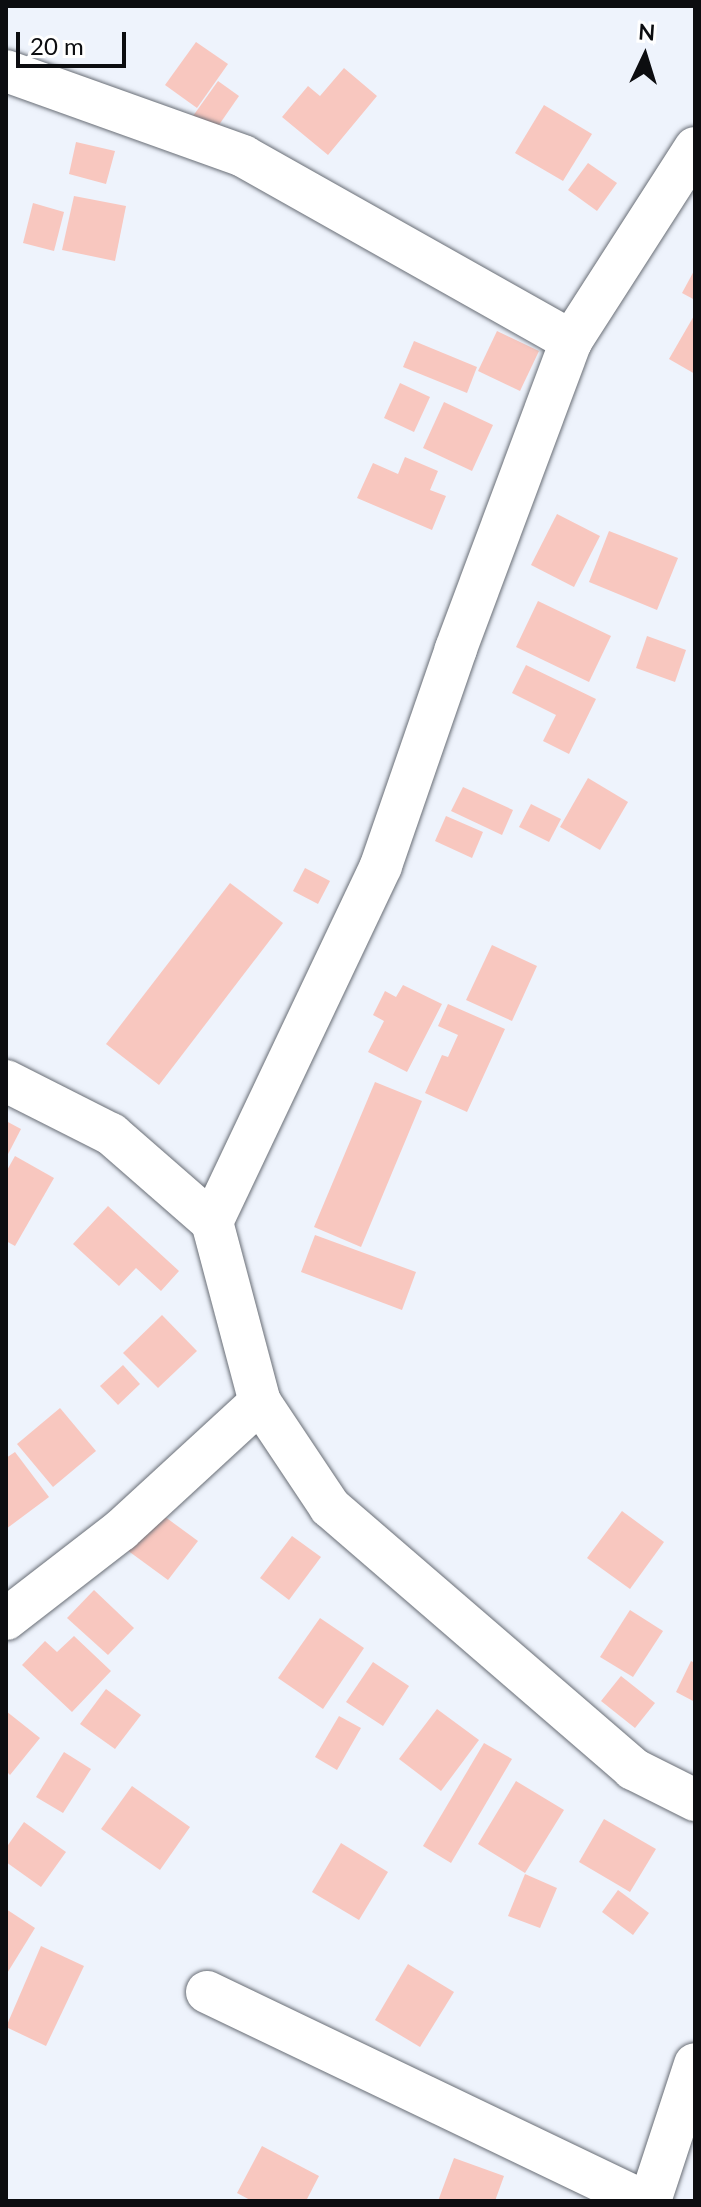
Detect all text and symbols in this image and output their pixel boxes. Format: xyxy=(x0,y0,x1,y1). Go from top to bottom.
scale bar xyxy=(20,16,130,66)
north arrow xyxy=(605,16,685,96)
text: N xyxy=(637,18,656,46)
text: 20 m xyxy=(30,31,84,60)

